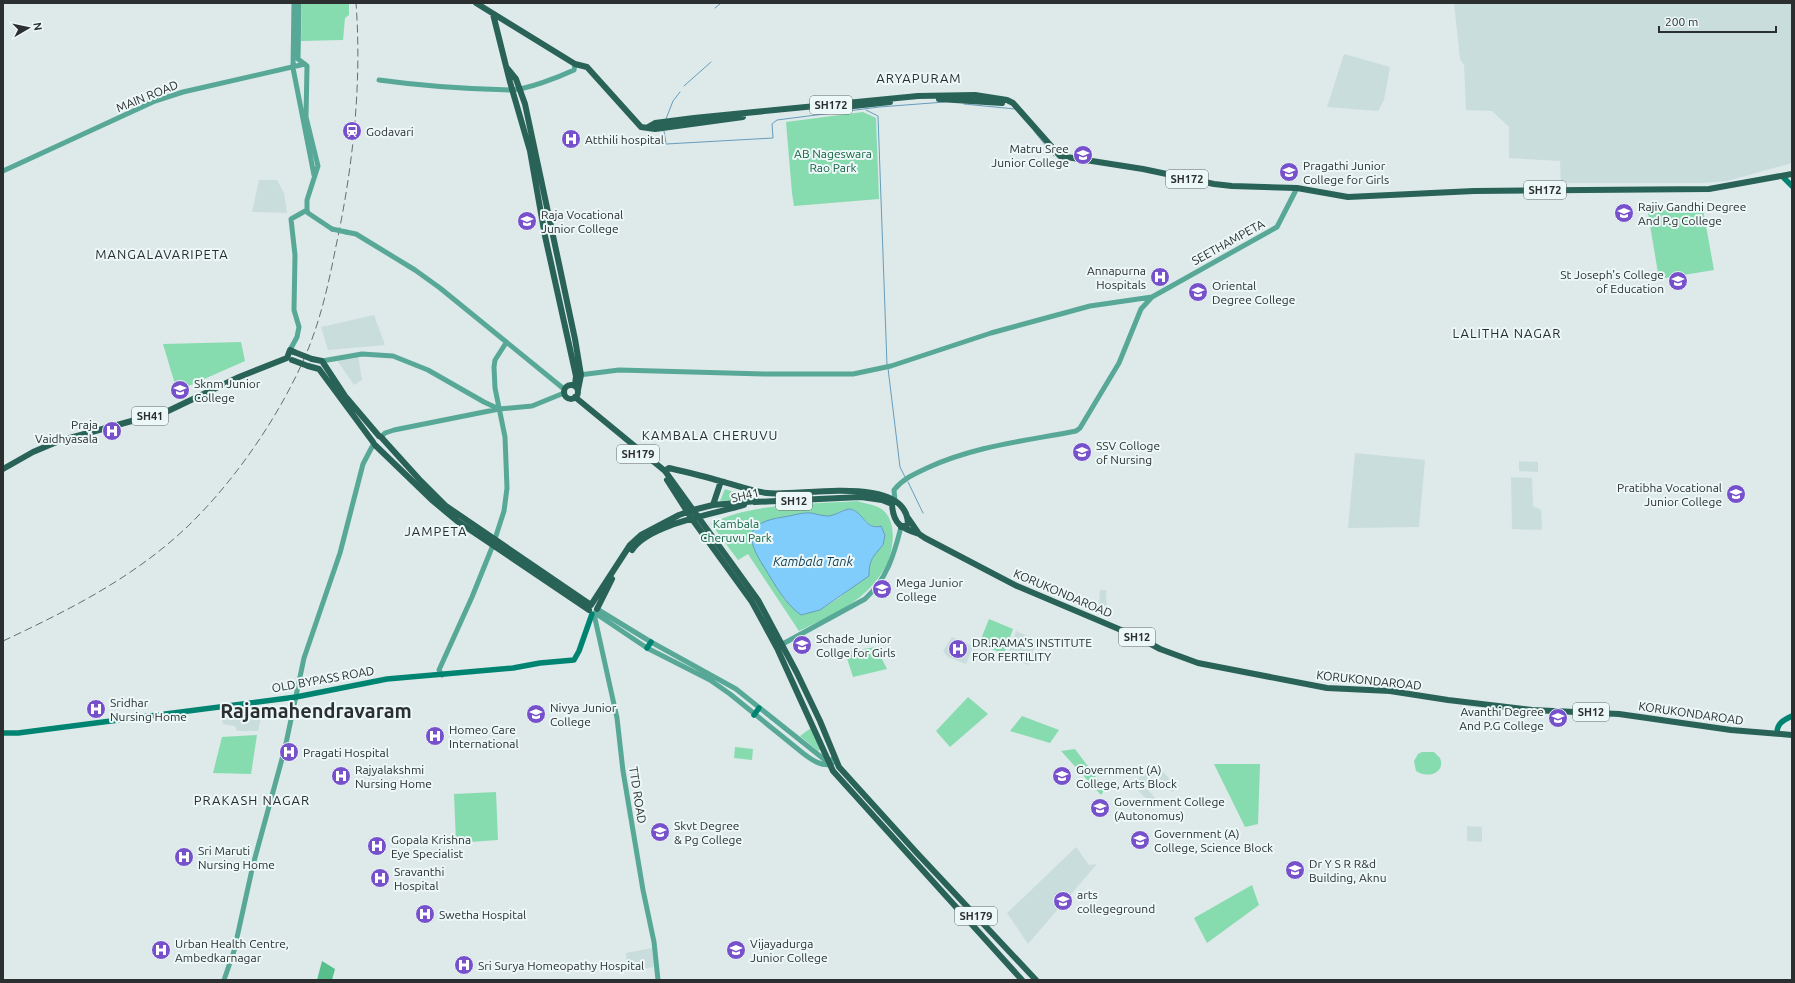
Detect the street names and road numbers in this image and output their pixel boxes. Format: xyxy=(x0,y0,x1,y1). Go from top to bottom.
street label: MAIN ROAD xyxy=(114,78,180,114)
road number: SH172 xyxy=(810,96,852,114)
road number: SH172 xyxy=(1166,170,1208,188)
road number: SH172 xyxy=(1524,181,1566,199)
street label: SEETHAMPETA xyxy=(1190,217,1267,267)
road number: SH41 xyxy=(132,407,168,425)
road number: SH179 xyxy=(617,445,659,463)
street label: SH41 xyxy=(730,485,760,505)
road number: SH12 xyxy=(776,492,812,510)
street label: KORUKONDAROAD xyxy=(1012,566,1114,620)
road number: SH12 xyxy=(1119,628,1155,646)
street label: OLD BYPASS ROAD xyxy=(271,664,375,694)
street label: KORUKONDAROAD xyxy=(1316,668,1422,692)
street label: KORUKONDAROAD xyxy=(1638,699,1744,727)
road number: SH12 xyxy=(1573,703,1609,721)
street label: TTD ROAD xyxy=(627,765,649,825)
road number: SH179 xyxy=(955,907,997,925)

